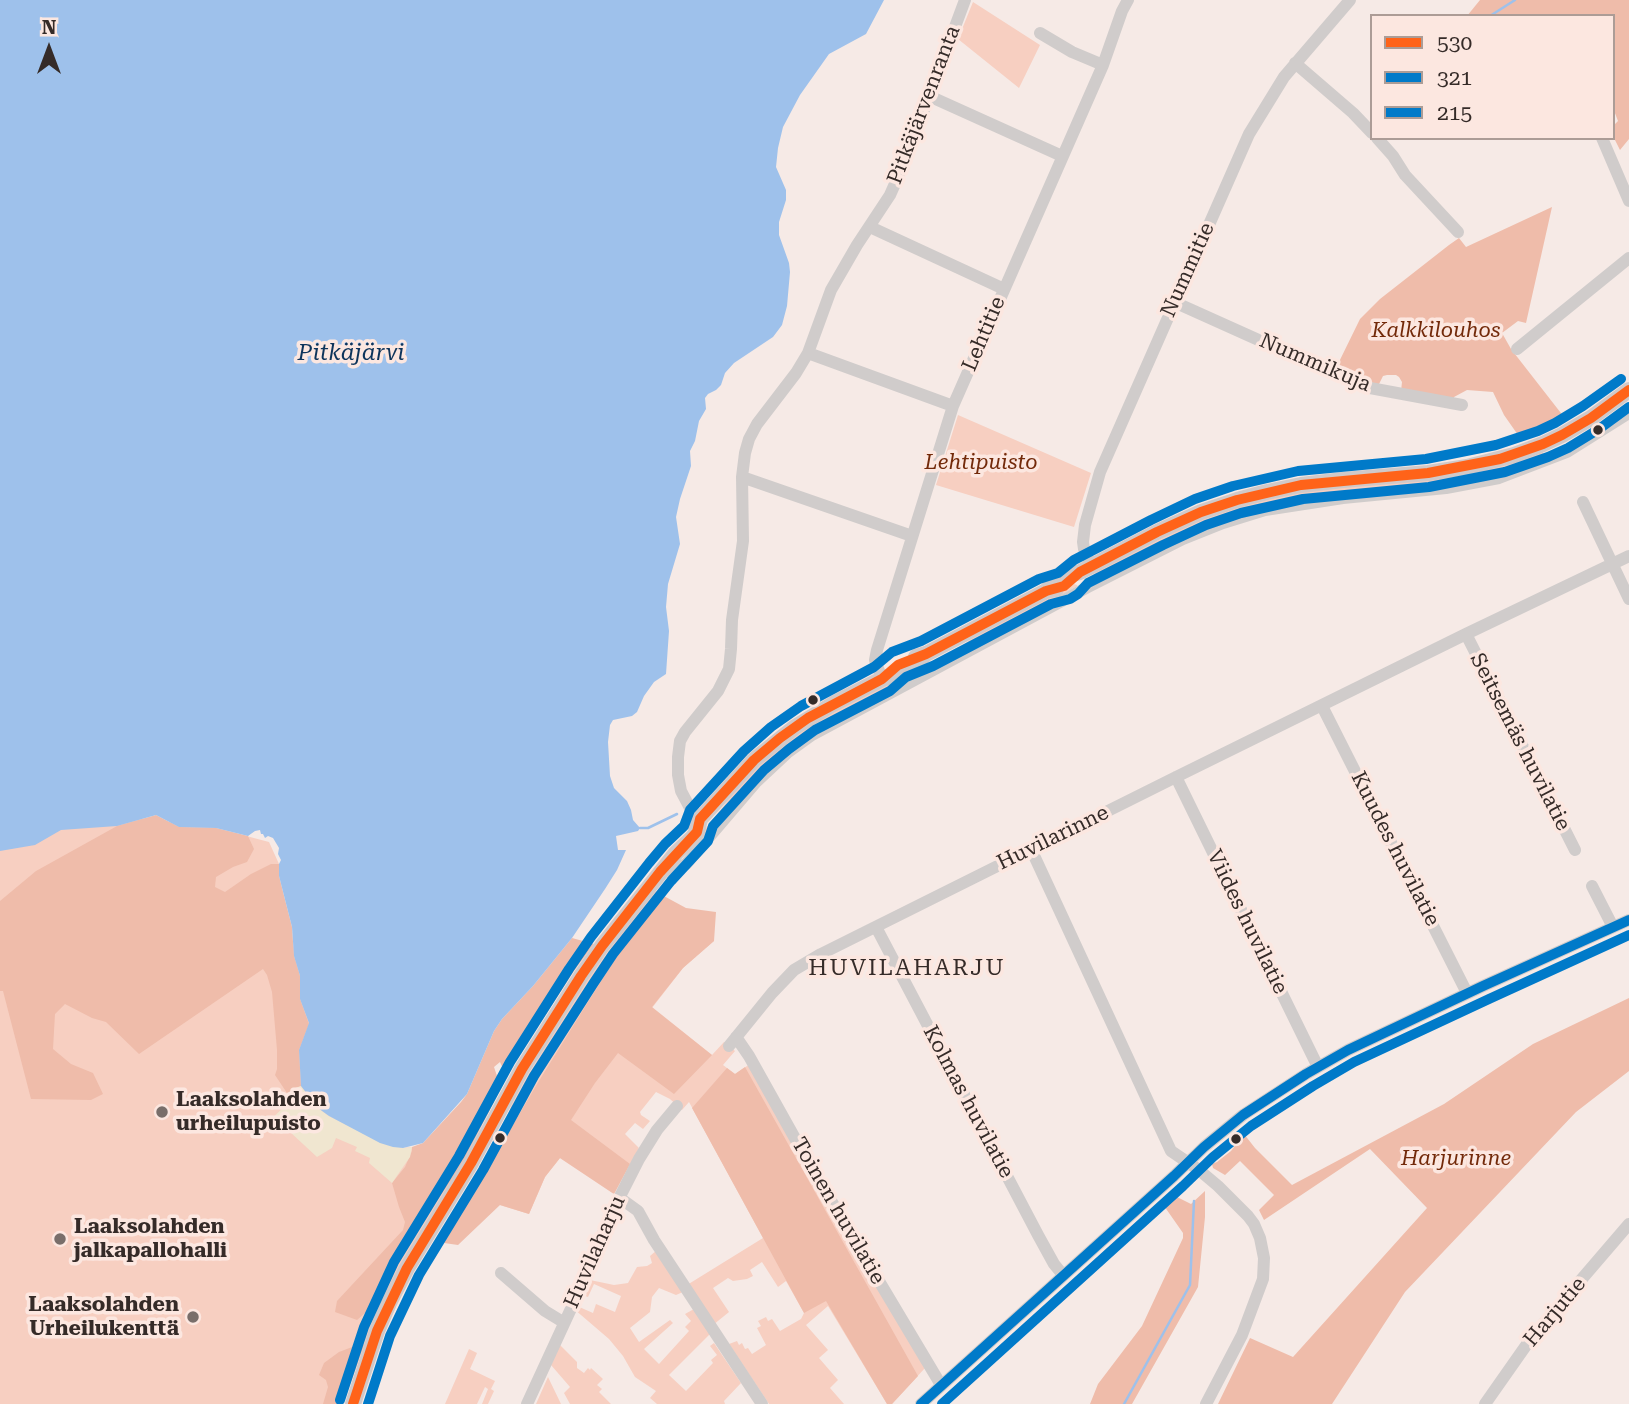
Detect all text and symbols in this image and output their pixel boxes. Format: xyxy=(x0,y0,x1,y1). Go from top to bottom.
north arrow xyxy=(14,14,84,84)
legend xyxy=(1370,14,1615,140)
text: N xyxy=(42,16,56,39)
street label: Pitkäjärvenranta xyxy=(882,22,966,188)
text: 530 xyxy=(1437,31,1472,55)
text: 321 xyxy=(1437,66,1472,90)
text: 215 xyxy=(1437,101,1472,125)
street label: Nummitie xyxy=(1156,219,1220,321)
street label: Lehtitie xyxy=(957,293,1011,375)
park label: Kalkkilouhos xyxy=(1371,318,1501,344)
street label: Nummikuja xyxy=(1256,328,1374,398)
water label: Pitkäjärvi xyxy=(297,339,405,367)
unlabelled marker xyxy=(1591,423,1605,437)
park label: Lehtipuisto xyxy=(925,450,1037,476)
street label: Seitsemäs huvilatie xyxy=(1464,649,1576,835)
unlabelled marker xyxy=(806,693,820,707)
street label: Kuudes huvilatie xyxy=(1345,767,1445,931)
street label: Huvilarinne xyxy=(993,800,1113,876)
street label: Viides huvilatie xyxy=(1201,846,1293,998)
district label: HUVILAHARJU xyxy=(810,954,1004,982)
street label: Kolmas huvilatie xyxy=(917,1021,1019,1183)
place label: Laaksolahden urheilupuisto xyxy=(176,1087,327,1137)
marker: Laaksolahden urheilupuisto xyxy=(154,1104,170,1120)
unlabelled marker xyxy=(493,1131,507,1145)
unlabelled marker xyxy=(1229,1132,1243,1146)
street label: Toinen huvilatie xyxy=(786,1133,890,1289)
park label: Harjurinne xyxy=(1401,1146,1511,1172)
street label: Huvilaharju xyxy=(559,1192,631,1312)
place label: Laaksolahden jalkapallohalli xyxy=(74,1214,227,1264)
marker: Laaksolahden jalkapallohalli xyxy=(52,1231,68,1247)
street label: Harjutie xyxy=(1519,1272,1591,1352)
place label: Laaksolahden Urheilukenttä xyxy=(28,1292,179,1342)
marker: Laaksolahden Urheilukenttä xyxy=(185,1309,201,1325)

